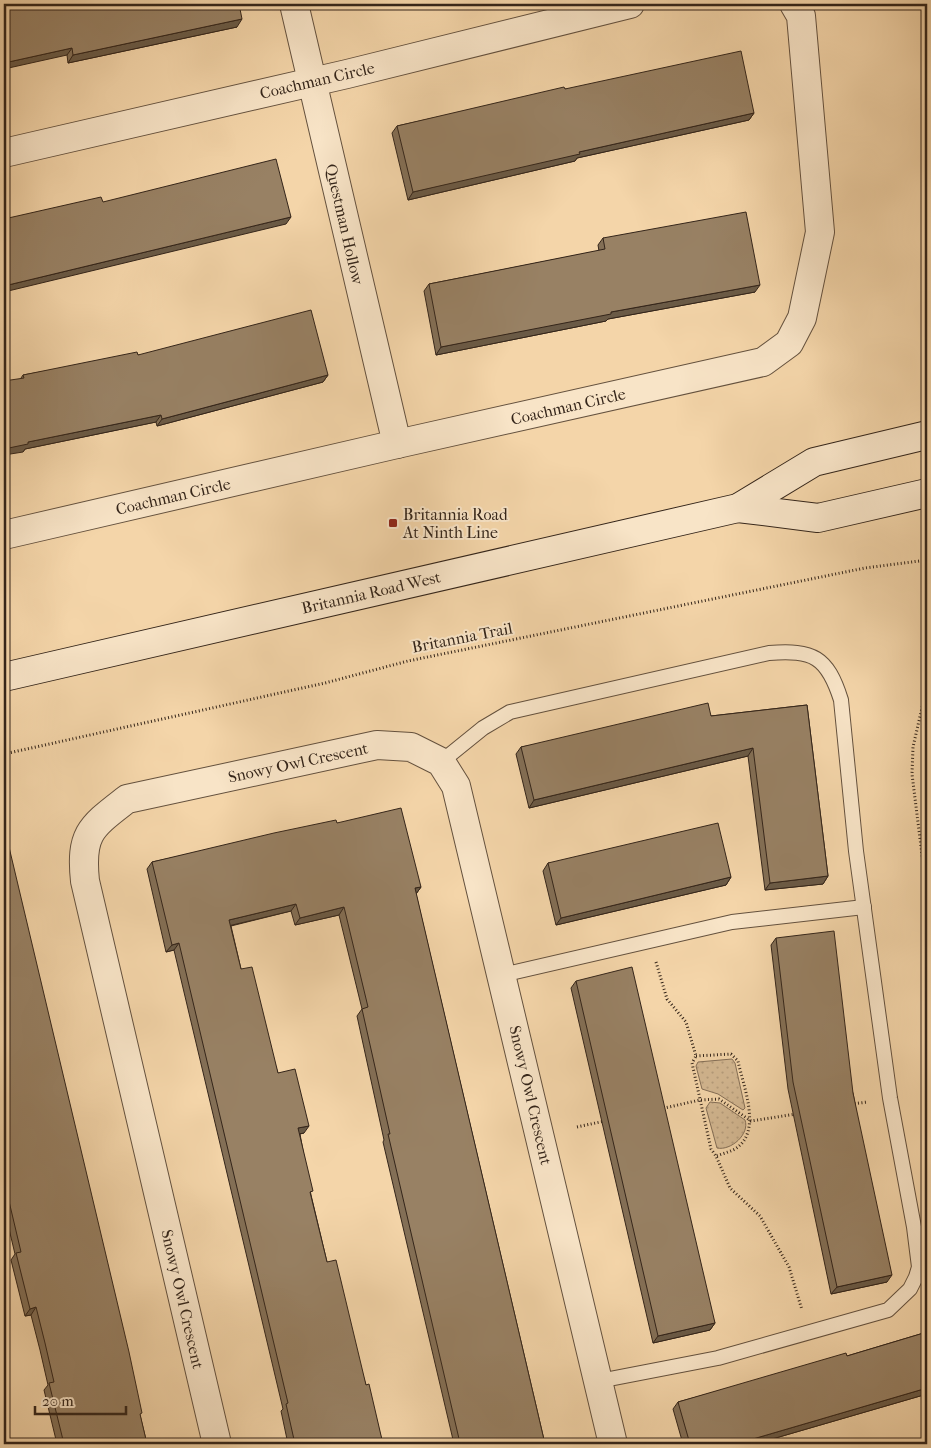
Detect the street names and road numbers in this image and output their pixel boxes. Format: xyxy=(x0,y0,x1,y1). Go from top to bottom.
street label: Coachman Circle xyxy=(258,58,376,103)
street label: Questman Hollow xyxy=(321,162,368,287)
street label: Coachman Circle xyxy=(509,384,627,429)
street label: Coachman Circle xyxy=(114,474,232,519)
street label: Britannia Road West xyxy=(300,567,443,618)
street label: Britannia Trail xyxy=(410,618,515,657)
street label: Snowy Owl Crescent xyxy=(226,738,370,787)
street label: Snowy Owl Crescent xyxy=(505,1024,556,1167)
street label: Snowy Owl Crescent xyxy=(157,1228,208,1371)

